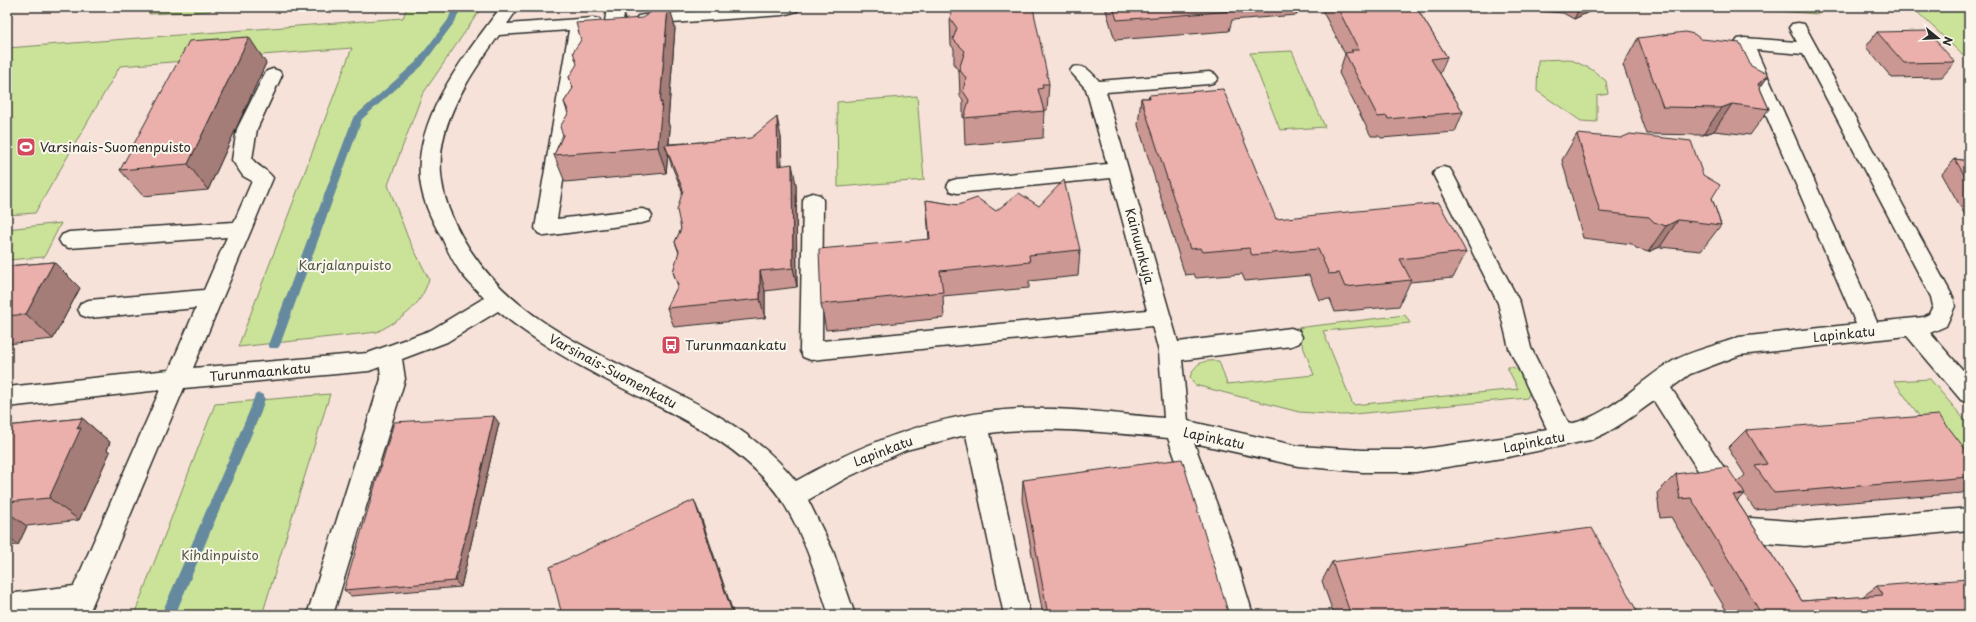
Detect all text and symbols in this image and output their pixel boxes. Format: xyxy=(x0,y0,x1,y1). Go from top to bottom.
north arrow xyxy=(1918,18,1958,58)
text: N xyxy=(1938,34,1957,48)
sports icon: Varsinais-Suomenpuisto xyxy=(15,136,37,158)
place label: Varsinais-Suomenpuisto xyxy=(40,137,191,156)
street label: Kainuunkuja xyxy=(1121,206,1160,287)
park label: Karjalanpuisto xyxy=(299,255,391,274)
street label: Lapinkatu xyxy=(1812,321,1876,346)
street label: Varsinais-Suomenkatu xyxy=(546,329,681,412)
bus stop icon: Turunmaankatu xyxy=(660,334,682,356)
place label: Turunmaankatu xyxy=(685,335,786,354)
street label: Turunmaankatu xyxy=(209,358,311,385)
street label: Lapinkatu xyxy=(1182,422,1247,453)
street label: Lapinkatu xyxy=(1501,426,1566,457)
street label: Lapinkatu xyxy=(850,430,915,471)
park label: Kihdinpuisto xyxy=(181,545,259,564)

